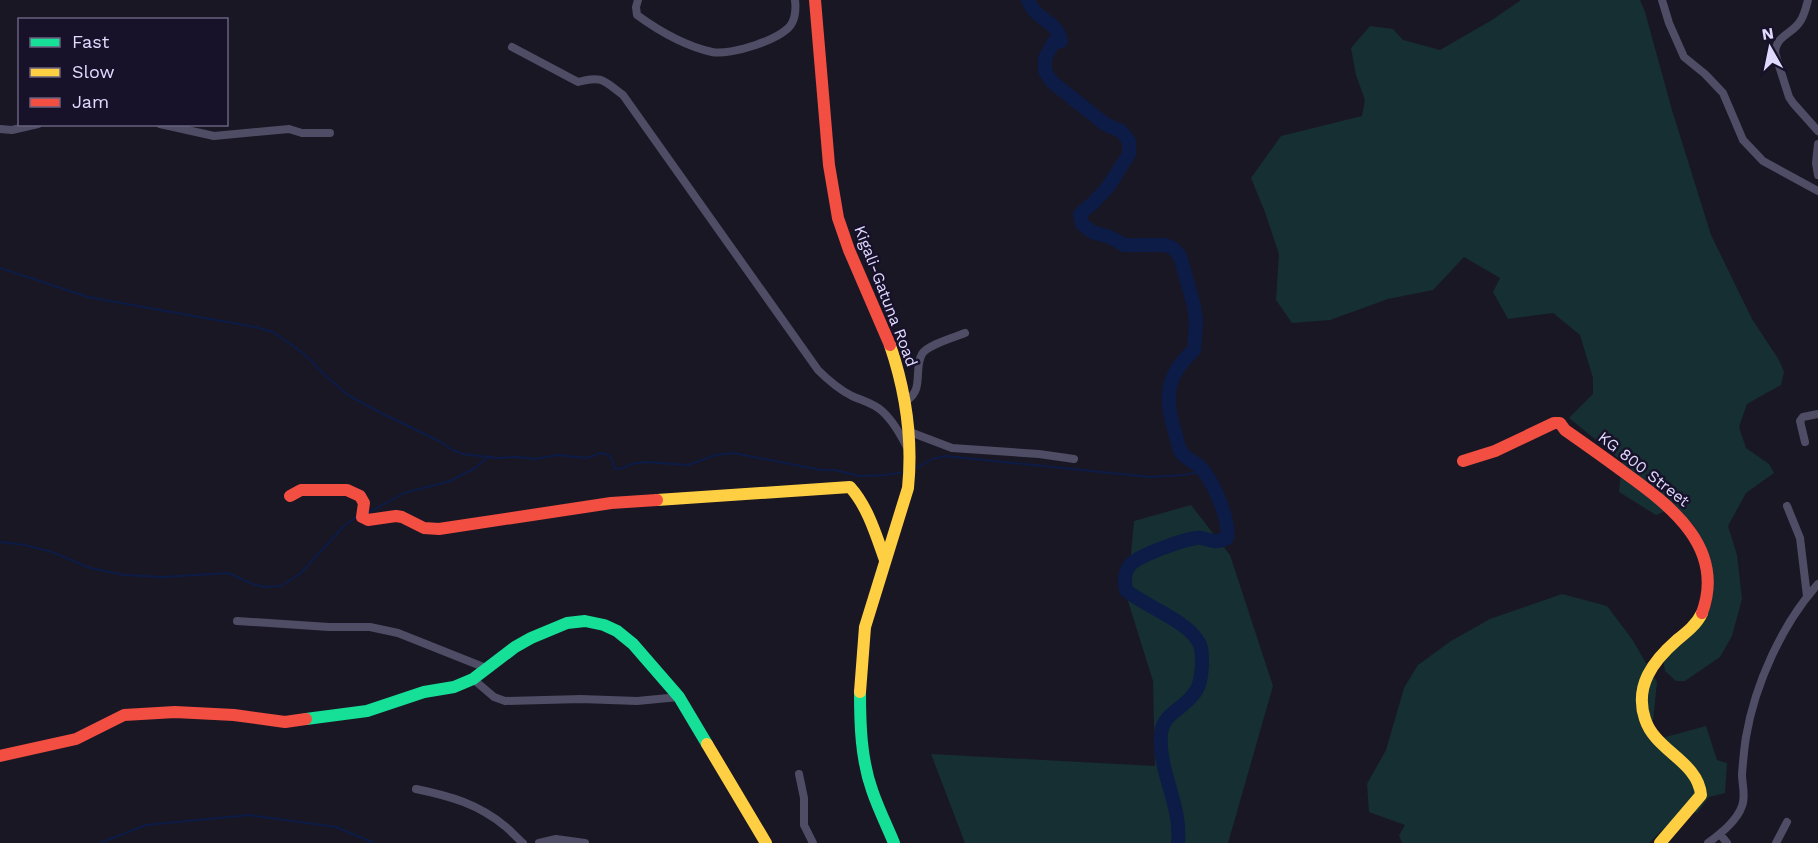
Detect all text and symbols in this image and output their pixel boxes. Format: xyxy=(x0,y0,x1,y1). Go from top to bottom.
legend xyxy=(18,18,228,126)
north arrow xyxy=(1740,18,1800,78)
text: N xyxy=(1760,23,1775,44)
text: Fast xyxy=(72,31,110,52)
text: Slow xyxy=(72,61,115,82)
text: Jam xyxy=(72,91,109,112)
street label: Kigali-Gatuna Road xyxy=(850,223,922,369)
street label: KG 800 Street xyxy=(1595,428,1694,511)

